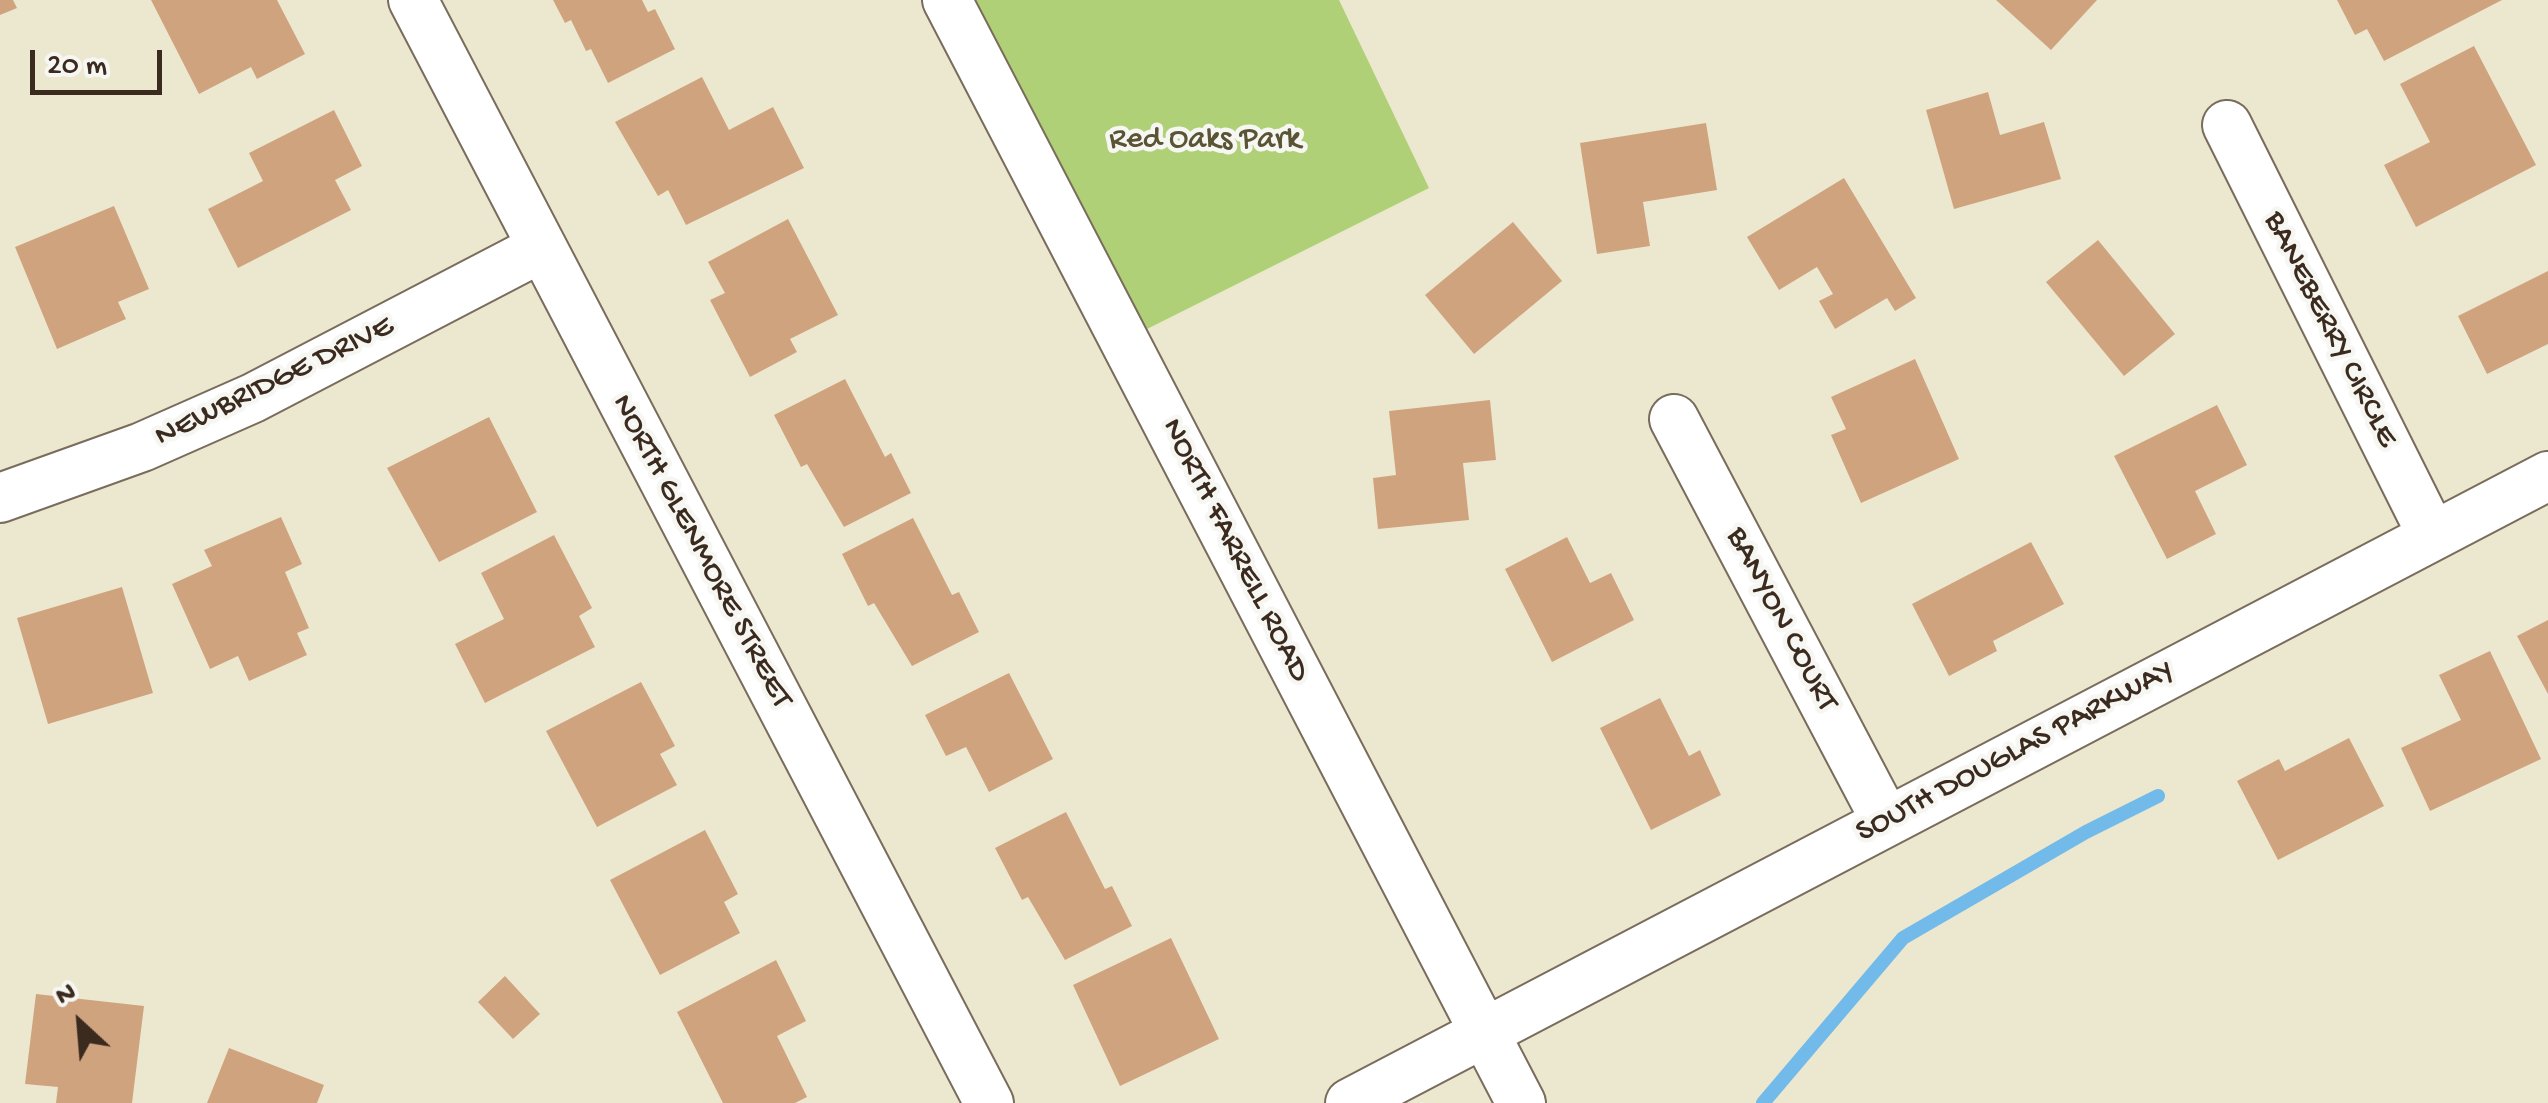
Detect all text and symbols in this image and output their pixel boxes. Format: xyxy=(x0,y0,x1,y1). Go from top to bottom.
scale bar xyxy=(35,30,168,92)
text: 20 m xyxy=(47,50,107,85)
park label: Red Oaks Park xyxy=(1109,122,1301,160)
street label: BANEBERRY CIRCLE xyxy=(2253,206,2405,454)
street label: NEWBRIDGE DRIVE xyxy=(150,309,400,457)
street label: NORTH GLENMORE STREET xyxy=(601,389,799,715)
street label: NORTH FARRELL ROAD xyxy=(1151,413,1317,689)
street label: BANYON COURT xyxy=(1715,521,1845,719)
street label: SOUTH DOUGLAS PARKWAY xyxy=(1851,653,2181,853)
north arrow xyxy=(30,973,130,1073)
text: N xyxy=(51,977,82,1014)

